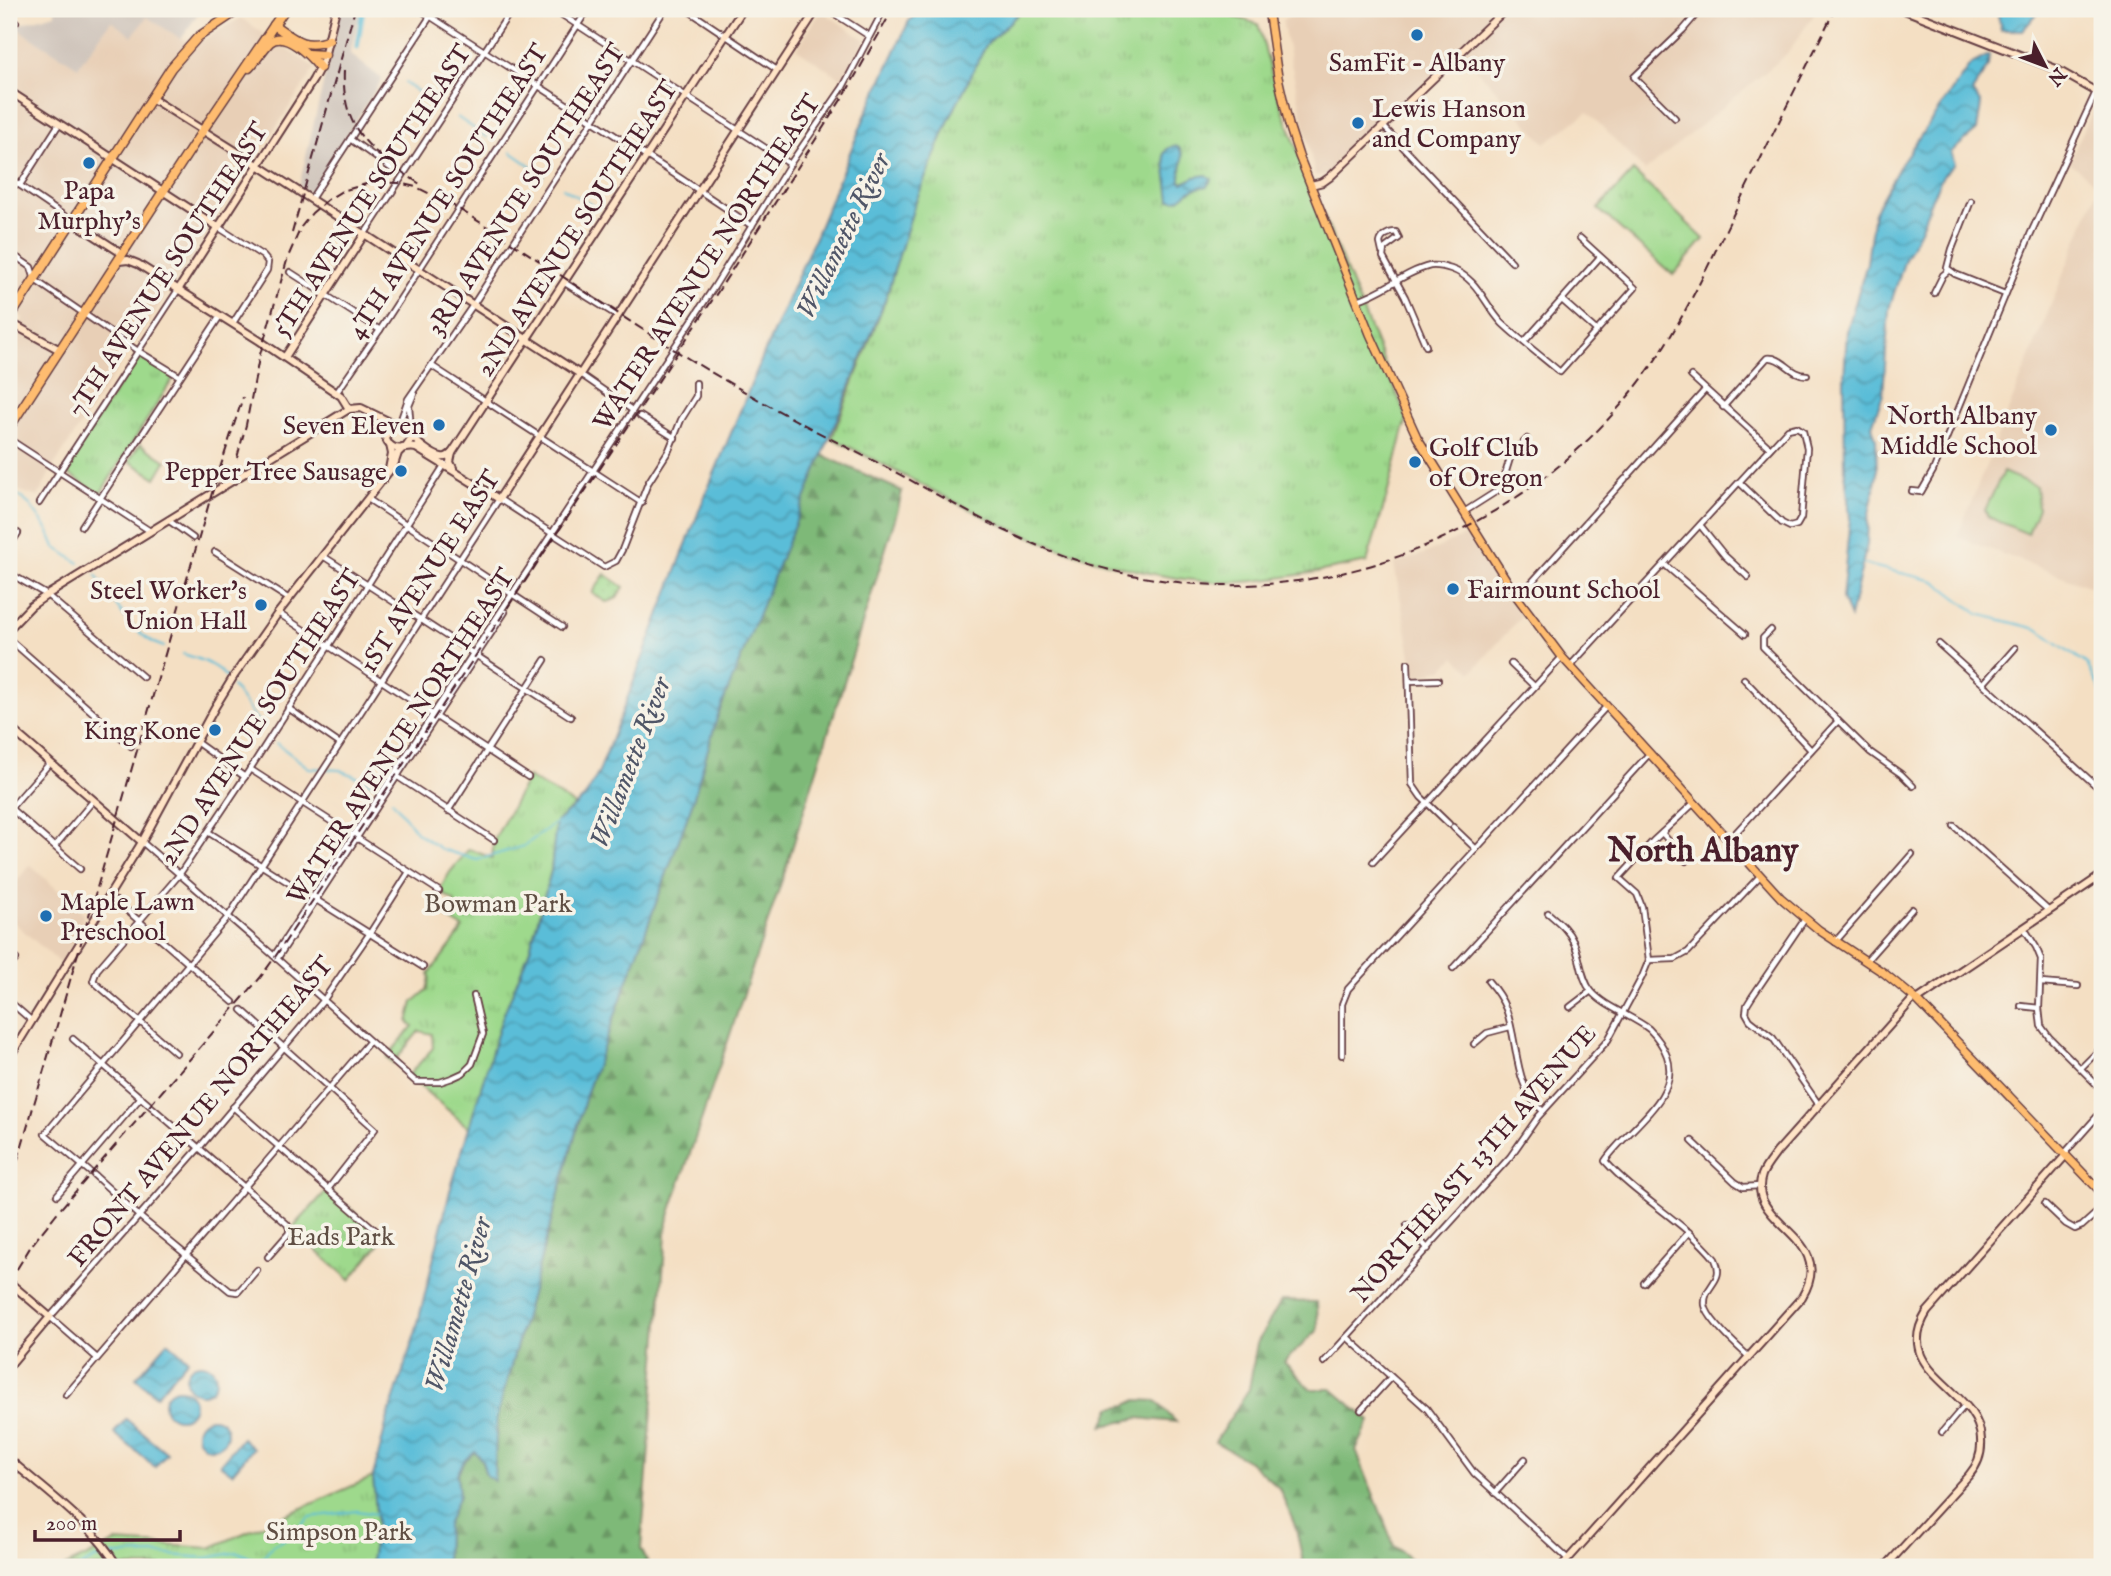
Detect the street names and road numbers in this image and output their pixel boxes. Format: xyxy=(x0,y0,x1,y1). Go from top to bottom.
street label: 5TH AVENUE SOUTHEAST xyxy=(265,38,479,343)
street label: 4TH AVENUE SOUTHEAST xyxy=(340,38,556,346)
street label: 3RD AVENUE SOUTHEAST xyxy=(419,38,633,342)
street label: 2ND AVENUE SOUTHEAST xyxy=(469,74,686,383)
street label: WATER AVENUE NORTHEAST xyxy=(586,88,828,437)
street label: 7TH AVENUE SOUTHEAST xyxy=(61,116,276,423)
street label: 1ST AVENUE EAST xyxy=(352,464,508,679)
street label: WATER AVENUE NORTHEAST xyxy=(280,562,522,911)
street label: 2ND AVENUE SOUTHEAST xyxy=(152,563,369,872)
street label: FRONT AVENUE NORTHEAST xyxy=(61,950,341,1274)
street label: NORTHEAST 13TH AVENUE xyxy=(1344,1018,1604,1310)

